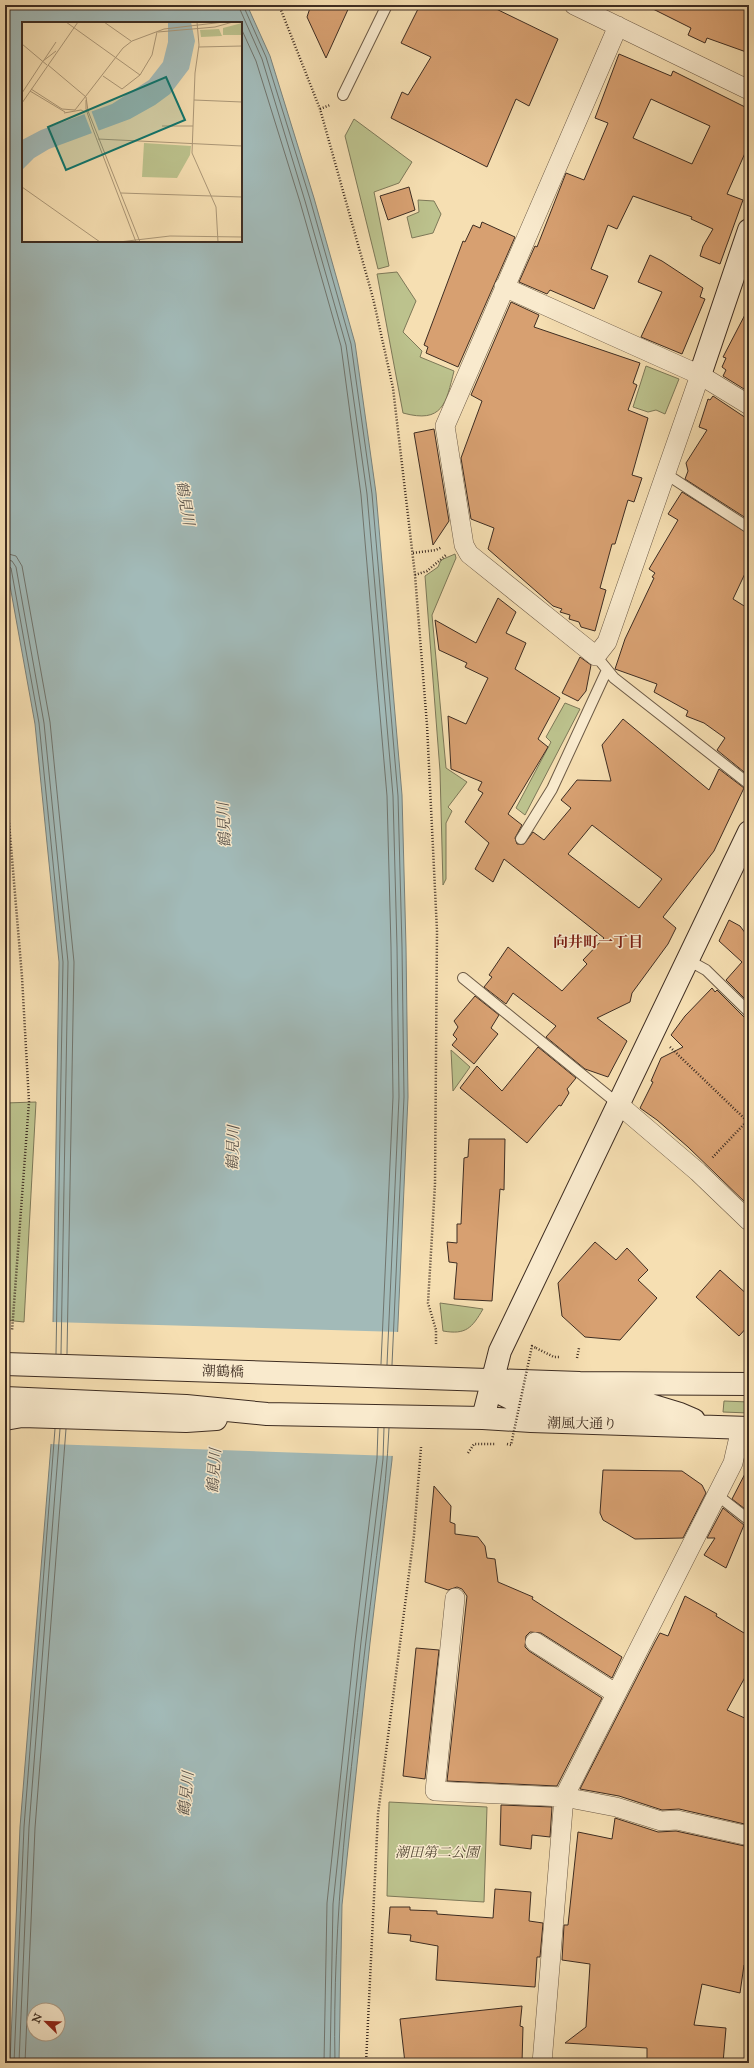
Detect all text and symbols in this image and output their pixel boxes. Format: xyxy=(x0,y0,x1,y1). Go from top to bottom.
inset map xyxy=(22,22,242,242)
water label: 鶴見川 xyxy=(172,479,198,529)
water label: 鶴見川 xyxy=(214,800,234,848)
district label: 向井町一丁目 xyxy=(553,933,643,951)
water label: 鶴見川 xyxy=(224,1123,242,1171)
street label: 潮鶴橋 xyxy=(202,1362,244,1381)
street label: 潮風大通り xyxy=(547,1414,617,1433)
water label: 鶴見川 xyxy=(203,1446,225,1494)
water label: 鶴見川 xyxy=(175,1769,198,1817)
park label: 潮田第二公園 xyxy=(395,1844,481,1861)
north arrow xyxy=(26,2002,66,2042)
text: N xyxy=(29,2011,45,2025)

